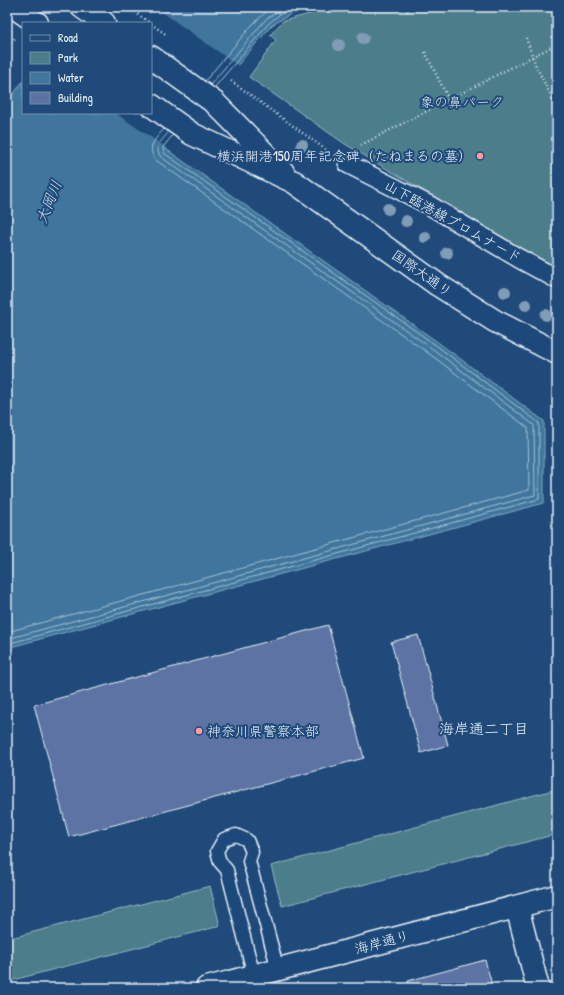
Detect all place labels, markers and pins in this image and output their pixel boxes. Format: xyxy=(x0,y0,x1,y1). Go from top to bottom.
place label: 横浜開港150周年記念碑（たねまるの墓） xyxy=(217,146,472,165)
marker: 横浜開港150周年記念碑（たねまるの墓） xyxy=(475,151,485,161)
place label: 神奈川県警察本部 xyxy=(207,721,319,740)
marker: 神奈川県警察本部 xyxy=(194,726,204,736)

